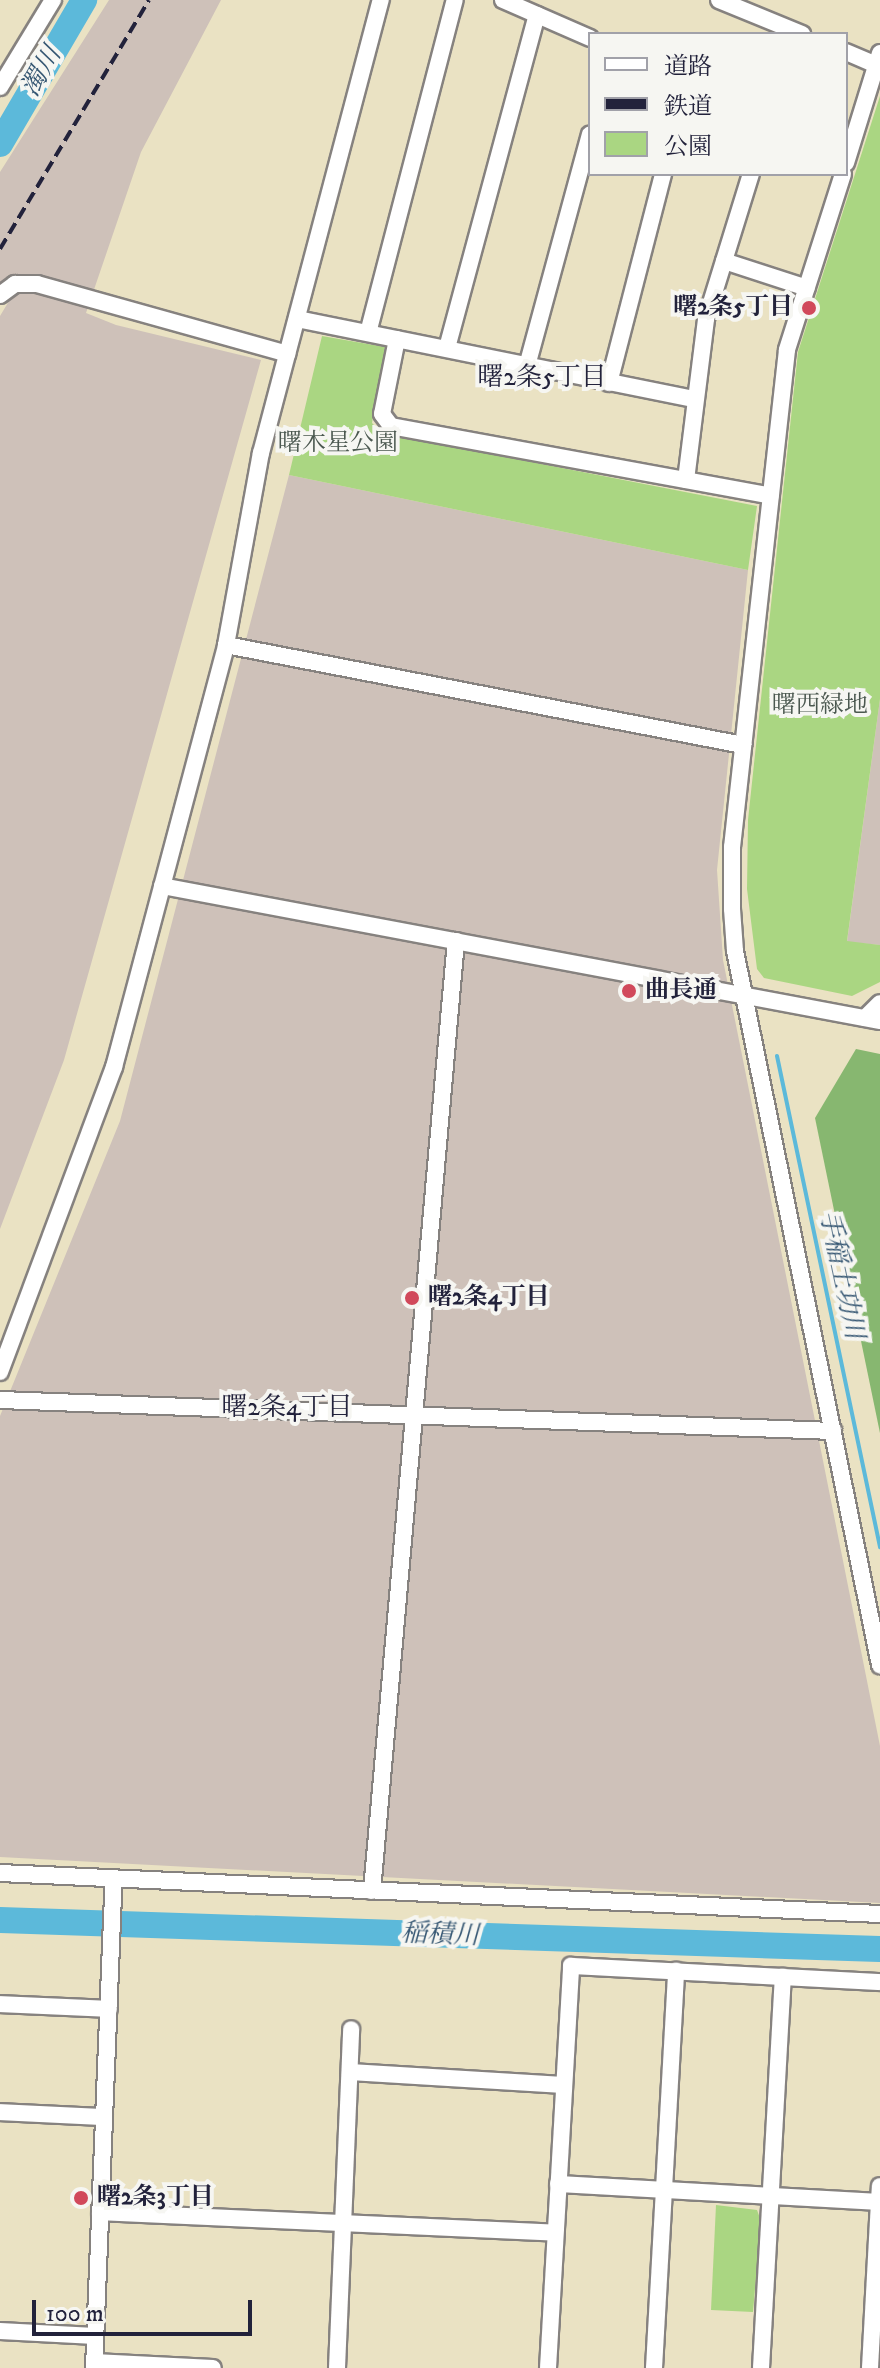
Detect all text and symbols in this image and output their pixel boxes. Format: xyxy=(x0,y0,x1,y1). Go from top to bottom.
legend xyxy=(588,32,848,176)
water label: 濁川 xyxy=(15,42,69,102)
text: 道路 xyxy=(664,52,712,82)
text: 鉄道 xyxy=(664,92,712,122)
text: 公園 xyxy=(664,132,712,162)
place label: 曙2条5丁目 xyxy=(673,294,793,322)
marker: 曙2条5丁目 xyxy=(800,299,818,317)
district label: 曙2条5丁目 xyxy=(477,362,607,394)
park label: 曙木星公園 xyxy=(278,430,398,458)
park label: 曙西緑地 xyxy=(772,692,868,720)
place label: 曲長通 xyxy=(645,977,717,1005)
marker: 曲長通 xyxy=(620,982,638,1000)
water label: 手稲土功川 xyxy=(812,1208,870,1342)
place label: 曙2条4丁目 xyxy=(428,1284,550,1312)
marker: 曙2条4丁目 xyxy=(403,1289,421,1307)
district label: 曙2条4丁目 xyxy=(221,1392,353,1424)
water label: 稲積川 xyxy=(400,1918,480,1952)
place label: 曙2条3丁目 xyxy=(97,2184,214,2212)
marker: 曙2条3丁目 xyxy=(72,2189,90,2207)
scale bar xyxy=(36,2284,256,2334)
text: 100 m xyxy=(46,2299,104,2329)

